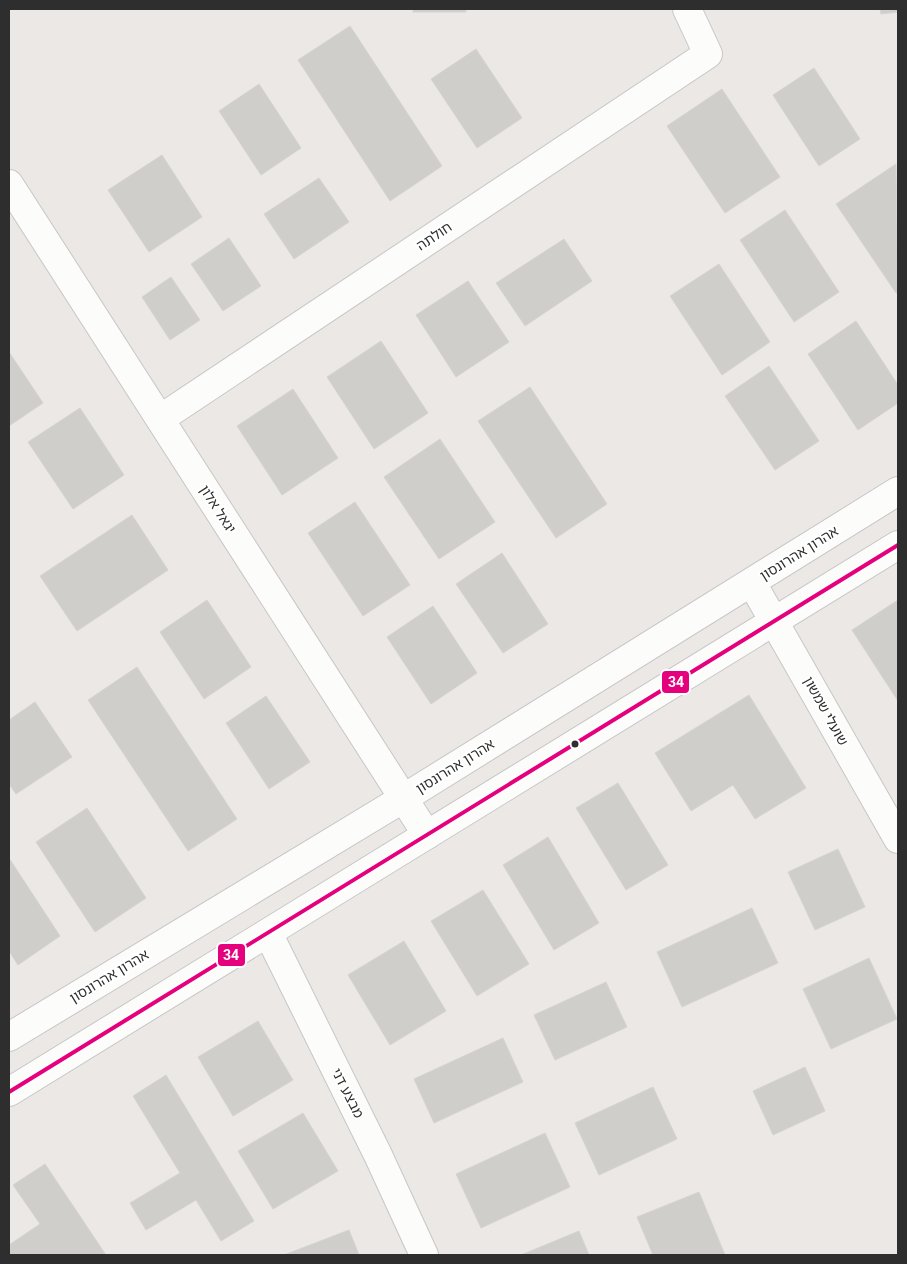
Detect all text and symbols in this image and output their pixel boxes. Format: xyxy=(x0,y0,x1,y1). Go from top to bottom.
street label: חולתה xyxy=(413,218,455,254)
street label: יגאל אלון xyxy=(197,482,239,536)
street label: אהרון אהרונסון xyxy=(757,522,841,584)
line badge: 34 xyxy=(661,670,690,694)
text: 34 xyxy=(668,674,684,690)
street label: שועלי שמשון xyxy=(801,674,851,748)
street label: אהרון אהרונסון xyxy=(413,735,497,797)
unlabelled marker xyxy=(570,739,580,749)
line badge: 34 xyxy=(217,943,246,967)
street label: אהרון אהרונסון xyxy=(67,946,152,1006)
text: 34 xyxy=(223,947,239,963)
street label: מבצע דני xyxy=(329,1065,367,1121)

